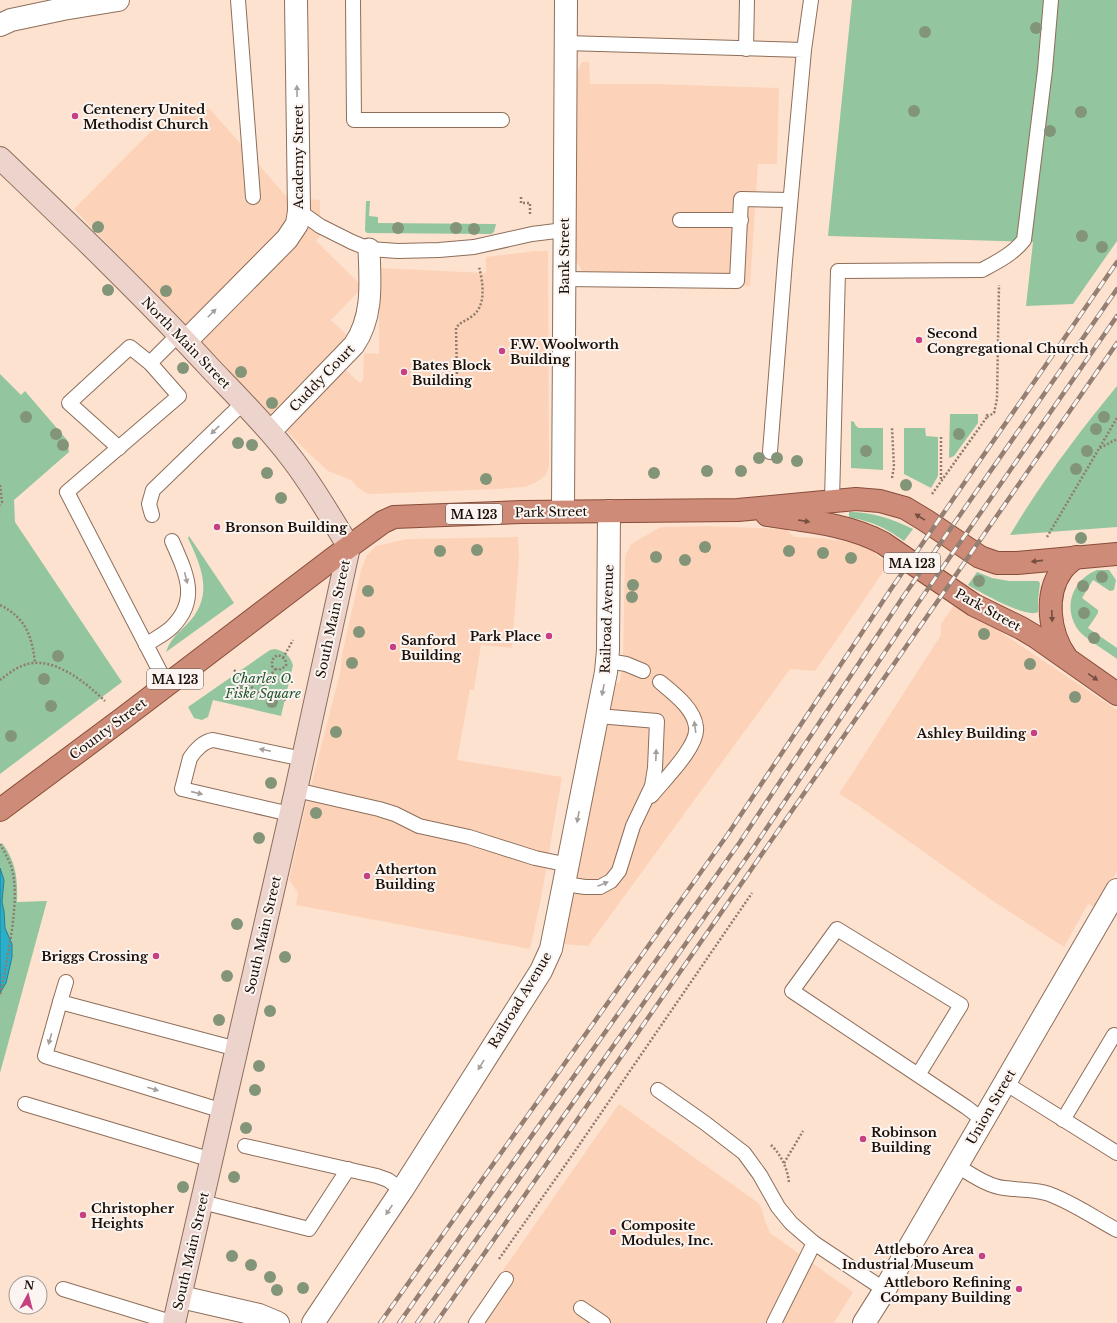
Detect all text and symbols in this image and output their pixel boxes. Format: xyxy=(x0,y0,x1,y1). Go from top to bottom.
one-way arrow xyxy=(294,84,300,97)
place label: Centenery United Methodist Church xyxy=(83,101,209,133)
street label: Academy Street xyxy=(290,105,307,210)
marker: Centenery United Methodist Church xyxy=(70,111,80,121)
street label: Bank Street xyxy=(556,218,573,294)
street label: North Main Street xyxy=(138,293,234,393)
one-way arrow xyxy=(207,308,217,317)
place label: Second Congregational Church xyxy=(927,325,1089,357)
marker: Second Congregational Church xyxy=(914,335,924,345)
place label: F.W. Woolworth Building xyxy=(510,336,620,368)
street label: Cuddy Court xyxy=(286,341,358,415)
marker: F.W. Woolworth Building xyxy=(497,346,507,356)
place label: Bates Block Building xyxy=(412,357,492,389)
marker: Bates Block Building xyxy=(399,367,409,377)
one-way arrow xyxy=(210,425,220,435)
street label: Park Street xyxy=(514,503,588,521)
road number: MA 123 xyxy=(446,504,502,524)
one-way arrow xyxy=(914,513,926,520)
one-way arrow xyxy=(798,518,811,524)
place label: Bronson Building xyxy=(225,519,348,536)
marker: Bronson Building xyxy=(212,522,222,532)
road number: MA 123 xyxy=(884,553,940,573)
street label: South Main Street xyxy=(312,558,354,680)
one-way arrow xyxy=(1031,558,1043,564)
street label: Railroad Avenue xyxy=(597,564,617,674)
one-way arrow xyxy=(183,571,189,584)
street label: Park Street xyxy=(952,585,1024,635)
one-way arrow xyxy=(1049,610,1055,623)
place label: Park Place xyxy=(470,628,541,645)
marker: Park Place xyxy=(544,631,554,641)
place label: Sanford Building xyxy=(401,632,462,664)
marker: Sanford Building xyxy=(388,642,398,652)
road number: MA 123 xyxy=(147,669,203,689)
park label: Charles O. Fiske Square xyxy=(224,670,301,702)
one-way arrow xyxy=(1088,673,1098,681)
one-way arrow xyxy=(600,684,606,696)
street label: County Street xyxy=(66,694,150,764)
one-way arrow xyxy=(692,721,698,733)
place label: Ashley Building xyxy=(916,725,1027,742)
marker: Ashley Building xyxy=(1029,728,1039,738)
one-way arrow xyxy=(259,747,271,753)
one-way arrow xyxy=(653,748,659,761)
one-way arrow xyxy=(190,790,203,796)
one-way arrow xyxy=(575,811,581,824)
place label: Atherton Building xyxy=(374,861,437,893)
marker: Atherton Building xyxy=(362,871,372,881)
street label: South Main Street xyxy=(241,874,285,996)
one-way arrow xyxy=(598,881,610,887)
place label: Briggs Crossing xyxy=(41,948,149,965)
street label: Railroad Avenue xyxy=(485,949,555,1051)
marker: Briggs Crossing xyxy=(151,951,161,961)
one-way arrow xyxy=(47,1034,53,1046)
one-way arrow xyxy=(478,1059,485,1071)
street label: Union Street xyxy=(963,1066,1020,1148)
one-way arrow xyxy=(147,1086,159,1092)
place label: Robinson Building xyxy=(871,1124,938,1156)
marker: Robinson Building xyxy=(858,1134,868,1144)
street label: South Main Street xyxy=(169,1190,213,1312)
place label: Christopher Heights xyxy=(91,1200,175,1232)
one-way arrow xyxy=(385,1205,393,1215)
marker: Christopher Heights xyxy=(78,1210,88,1220)
place label: Composite Modules, Inc. xyxy=(621,1217,713,1249)
marker: Composite Modules, Inc. xyxy=(608,1227,618,1237)
place label: Attleboro Area Industrial Museum xyxy=(842,1241,975,1273)
marker: Attleboro Area Industrial Museum xyxy=(977,1251,987,1261)
place label: Attleboro Refining Company Building xyxy=(880,1274,1012,1306)
north arrow xyxy=(8,1275,48,1315)
text: N xyxy=(23,1277,36,1293)
marker: Attleboro Refining Company Building xyxy=(1014,1284,1024,1294)

